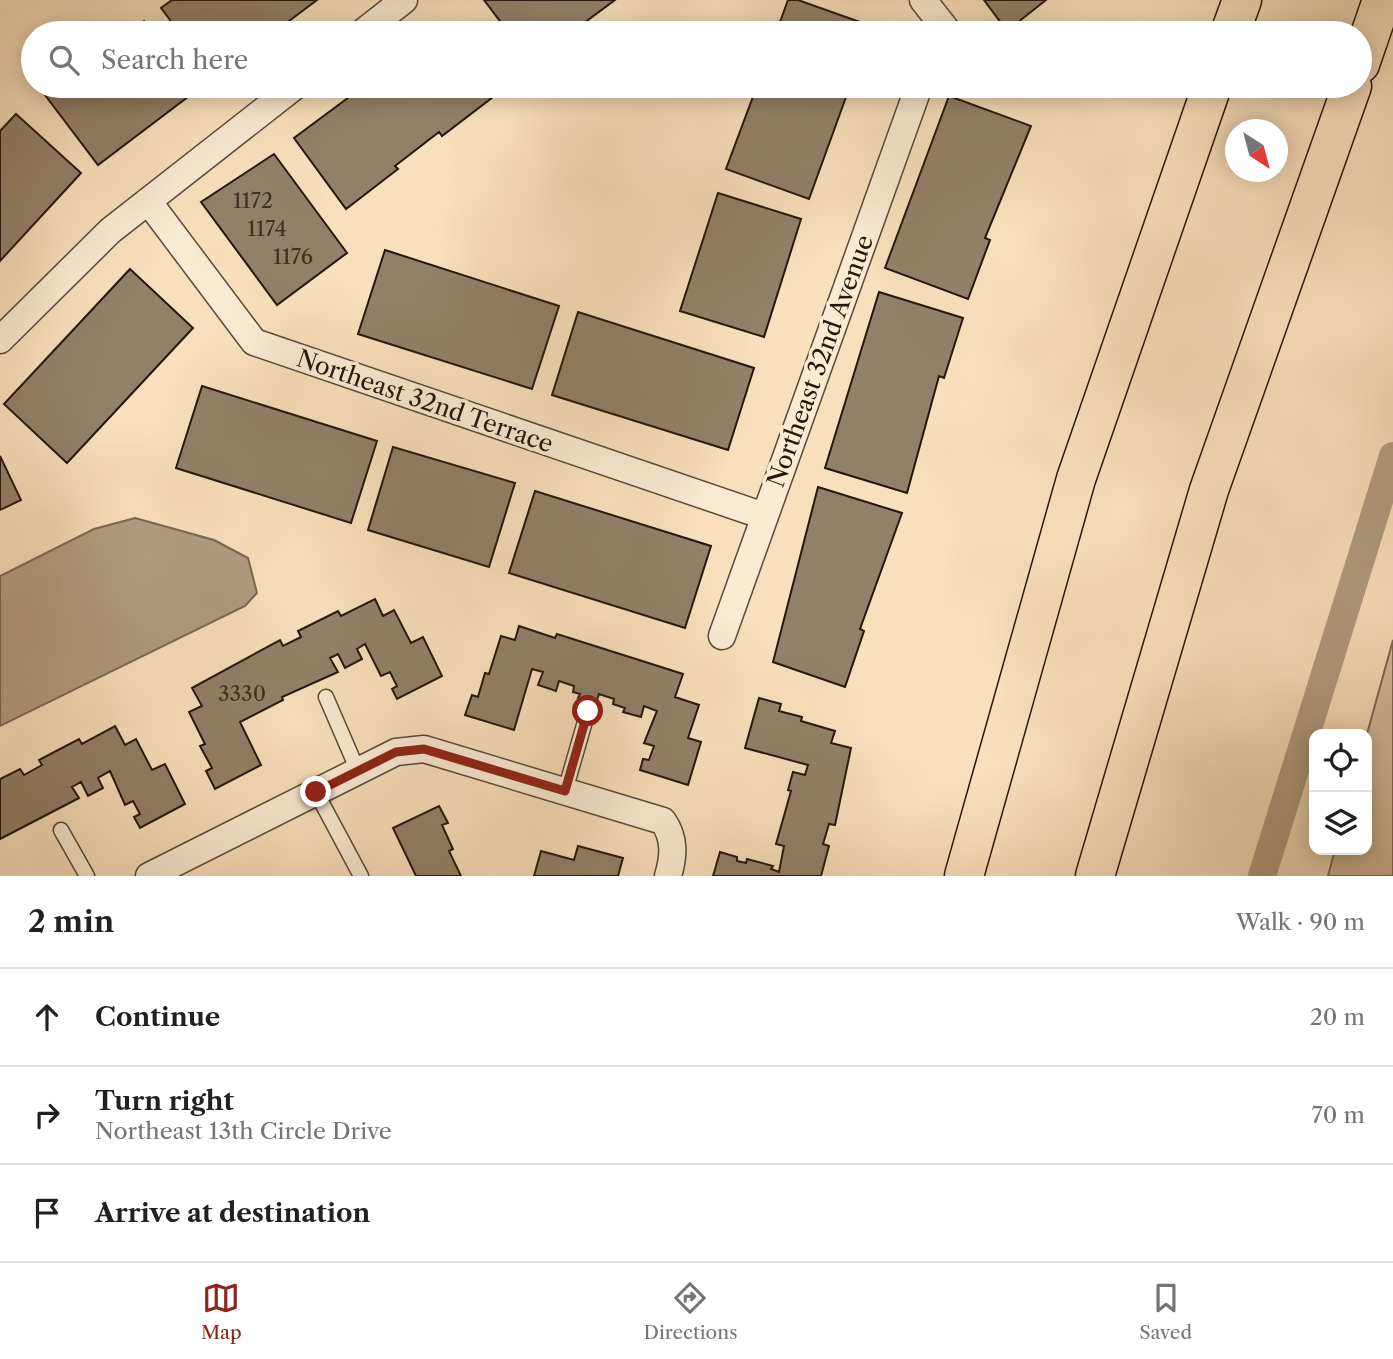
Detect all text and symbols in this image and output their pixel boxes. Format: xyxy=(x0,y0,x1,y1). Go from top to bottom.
search box xyxy=(21,21,1372,98)
icon: search xyxy=(45,41,83,79)
text: Search here xyxy=(101,44,248,76)
north arrow xyxy=(1225,119,1288,182)
house number: 1172 xyxy=(233,188,273,213)
house number: 1174 xyxy=(247,216,287,241)
street label: Northeast 32nd Avenue xyxy=(761,231,879,491)
house number: 1176 xyxy=(273,244,313,269)
street label: Northeast 32nd Terrace xyxy=(293,343,557,459)
house number: 3330 xyxy=(218,681,266,706)
route start xyxy=(572,695,603,726)
map controls xyxy=(1309,729,1372,855)
button: locate xyxy=(1309,729,1372,792)
route end xyxy=(300,776,331,807)
button: layers xyxy=(1309,792,1372,855)
text: 2 min xyxy=(28,903,114,940)
text: Walk · 90 m xyxy=(1236,908,1365,936)
icon: ahead xyxy=(28,998,66,1036)
text: Continue xyxy=(95,1001,220,1033)
text: 20 m xyxy=(1310,1003,1365,1031)
text: Turn right xyxy=(95,1085,234,1117)
icon: right xyxy=(28,1096,66,1134)
text: 70 m xyxy=(1312,1101,1365,1129)
text: Northeast 13th Circle Drive xyxy=(95,1117,392,1145)
icon: arrive xyxy=(28,1194,66,1232)
text: Arrive at destination xyxy=(95,1197,370,1229)
tab: Map xyxy=(201,1279,242,1344)
tab: Directions xyxy=(644,1279,737,1344)
tab: Saved xyxy=(1139,1279,1192,1344)

